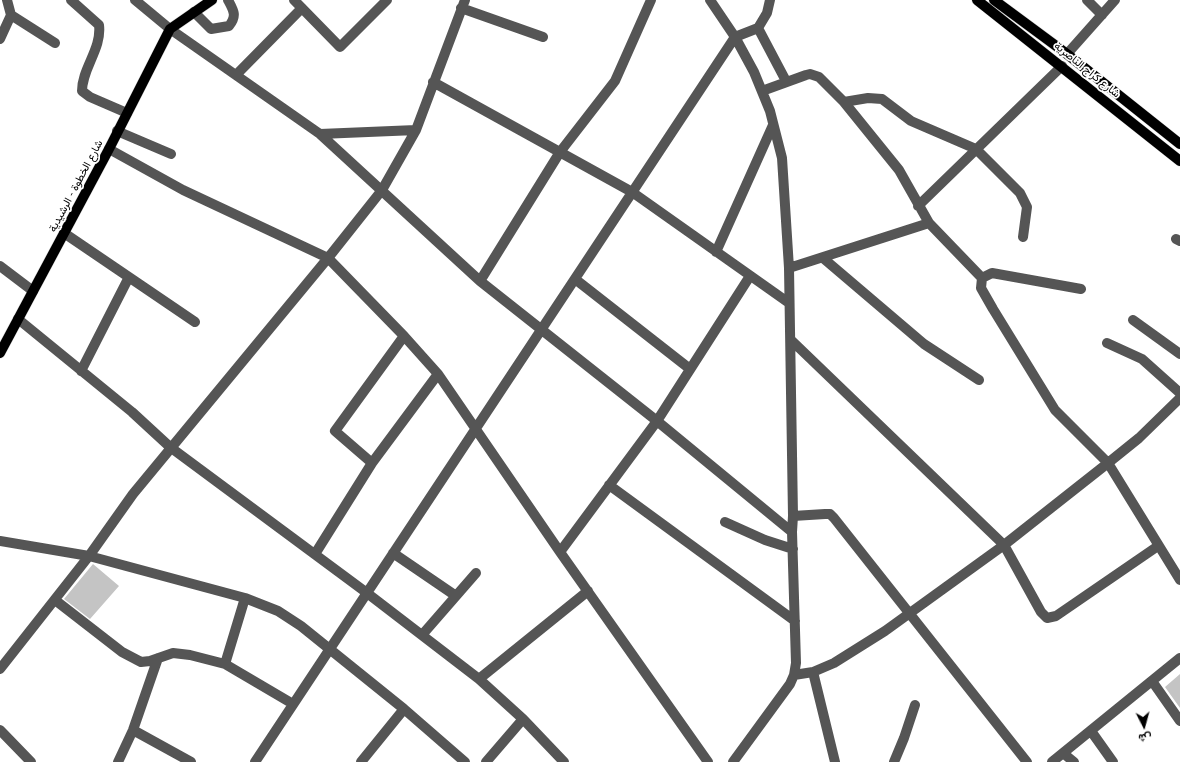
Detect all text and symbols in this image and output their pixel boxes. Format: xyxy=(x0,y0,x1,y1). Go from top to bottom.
street label: شارع كراج الناصرية xyxy=(1051,39,1123,101)
street label: شارع الخطوة - الرشيدية xyxy=(46,138,106,234)
north arrow xyxy=(1124,706,1164,746)
text: ش xyxy=(1138,730,1153,746)

